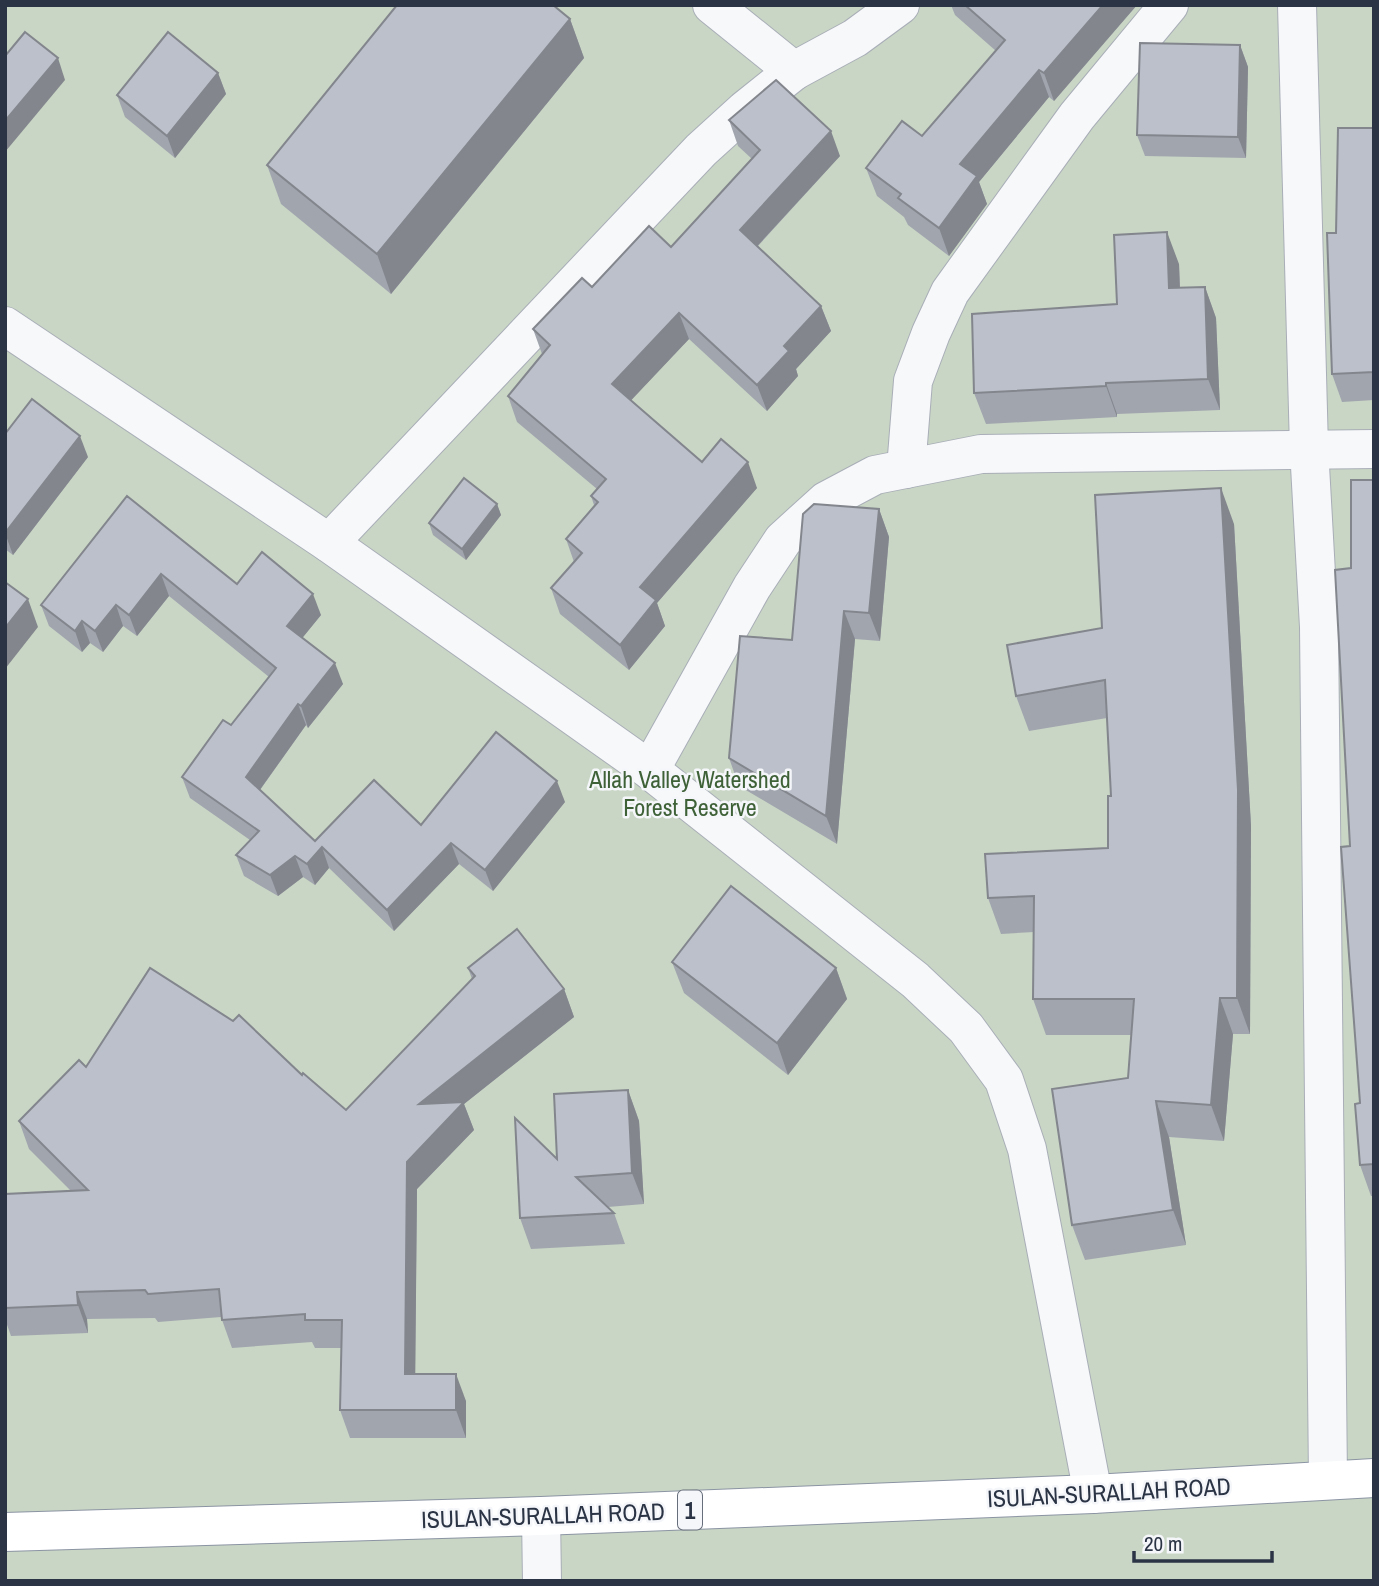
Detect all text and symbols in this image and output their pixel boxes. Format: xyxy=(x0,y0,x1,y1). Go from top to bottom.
park label: Allah Valley Watershed Forest Reserve xyxy=(588,763,791,823)
street label: ISULAN-SURALLAH ROAD xyxy=(986,1470,1232,1514)
road number: 1 xyxy=(678,1490,702,1530)
street label: ISULAN-SURALLAH ROAD xyxy=(421,1495,665,1535)
scale bar xyxy=(1134,1520,1272,1564)
text: 20 m xyxy=(1144,1529,1182,1558)

